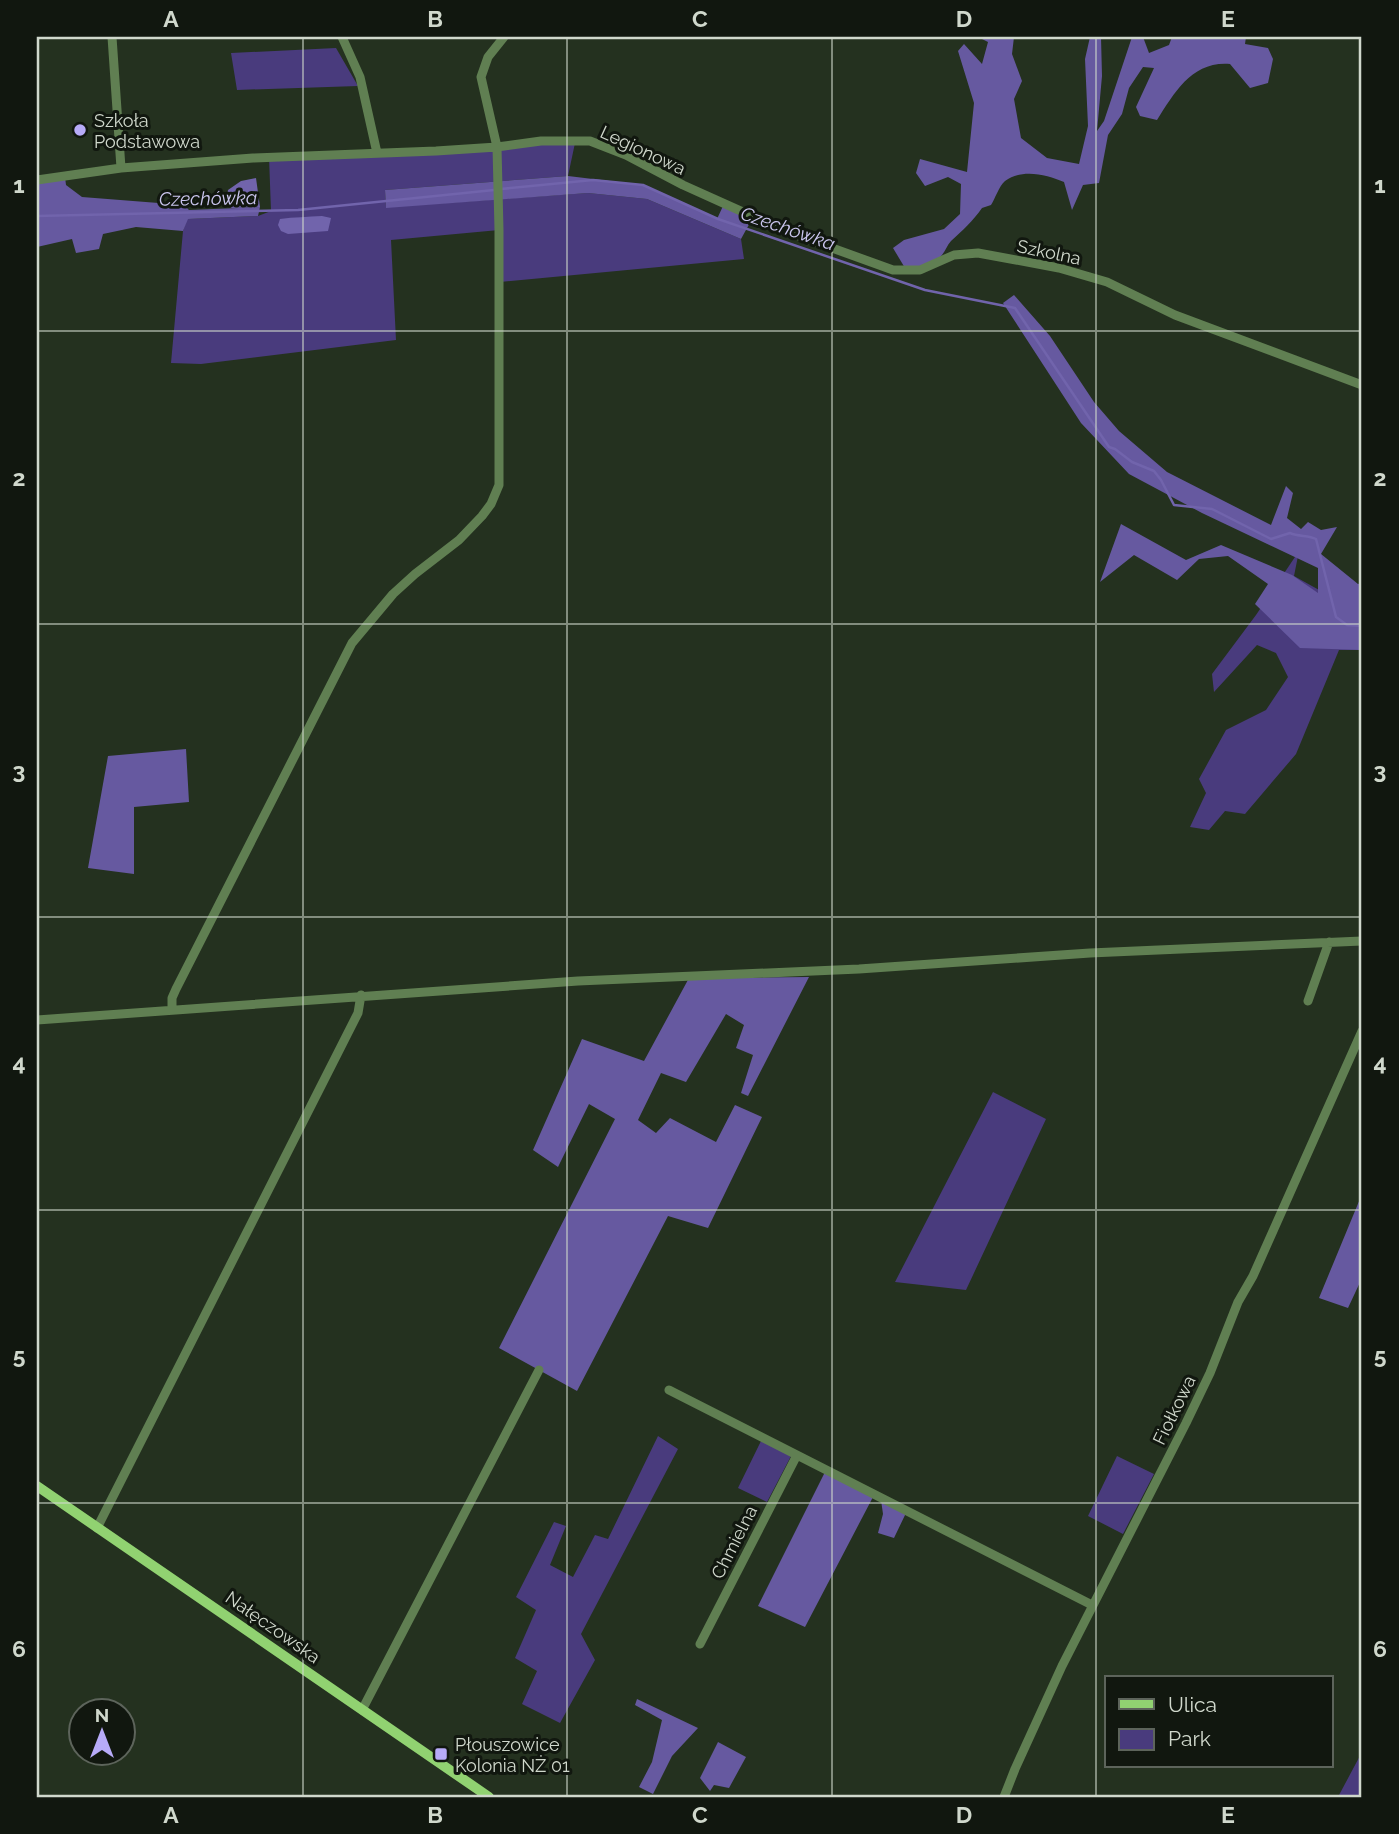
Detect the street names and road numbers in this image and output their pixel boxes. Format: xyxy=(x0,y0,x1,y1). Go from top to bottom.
street label: Legionowa xyxy=(597,121,689,179)
street label: Szkolna xyxy=(1015,235,1083,269)
street label: Fiołkowa xyxy=(1148,1372,1200,1448)
street label: Chmielna xyxy=(707,1502,761,1582)
street label: Nałęczowska xyxy=(222,1587,324,1667)

